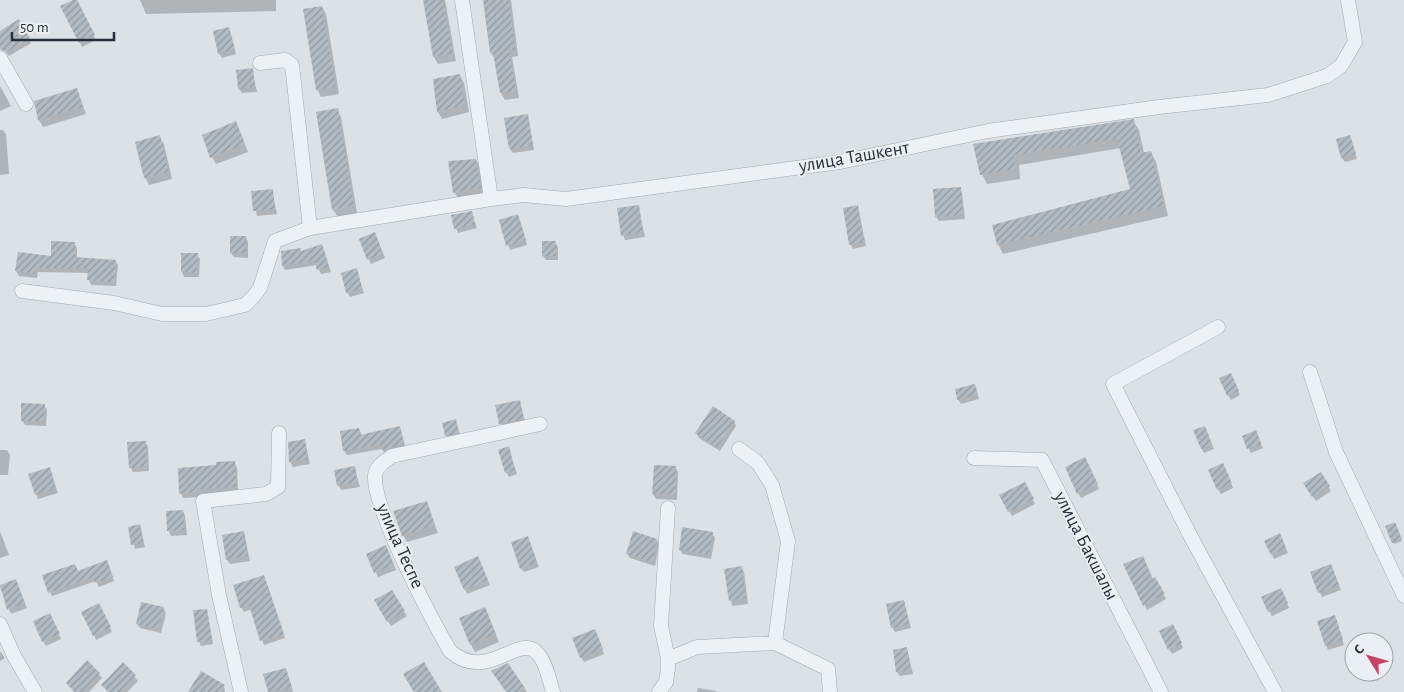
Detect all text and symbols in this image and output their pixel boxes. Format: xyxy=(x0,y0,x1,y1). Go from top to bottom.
scale bar xyxy=(12,10,115,42)
text: 50 m xyxy=(20,20,49,35)
street label: улица Ташкент xyxy=(796,138,911,176)
street label: улица Бакшалы xyxy=(1050,488,1121,603)
street label: улица Теспе xyxy=(372,500,427,591)
north arrow xyxy=(1344,632,1394,682)
text: С xyxy=(1351,642,1367,657)

